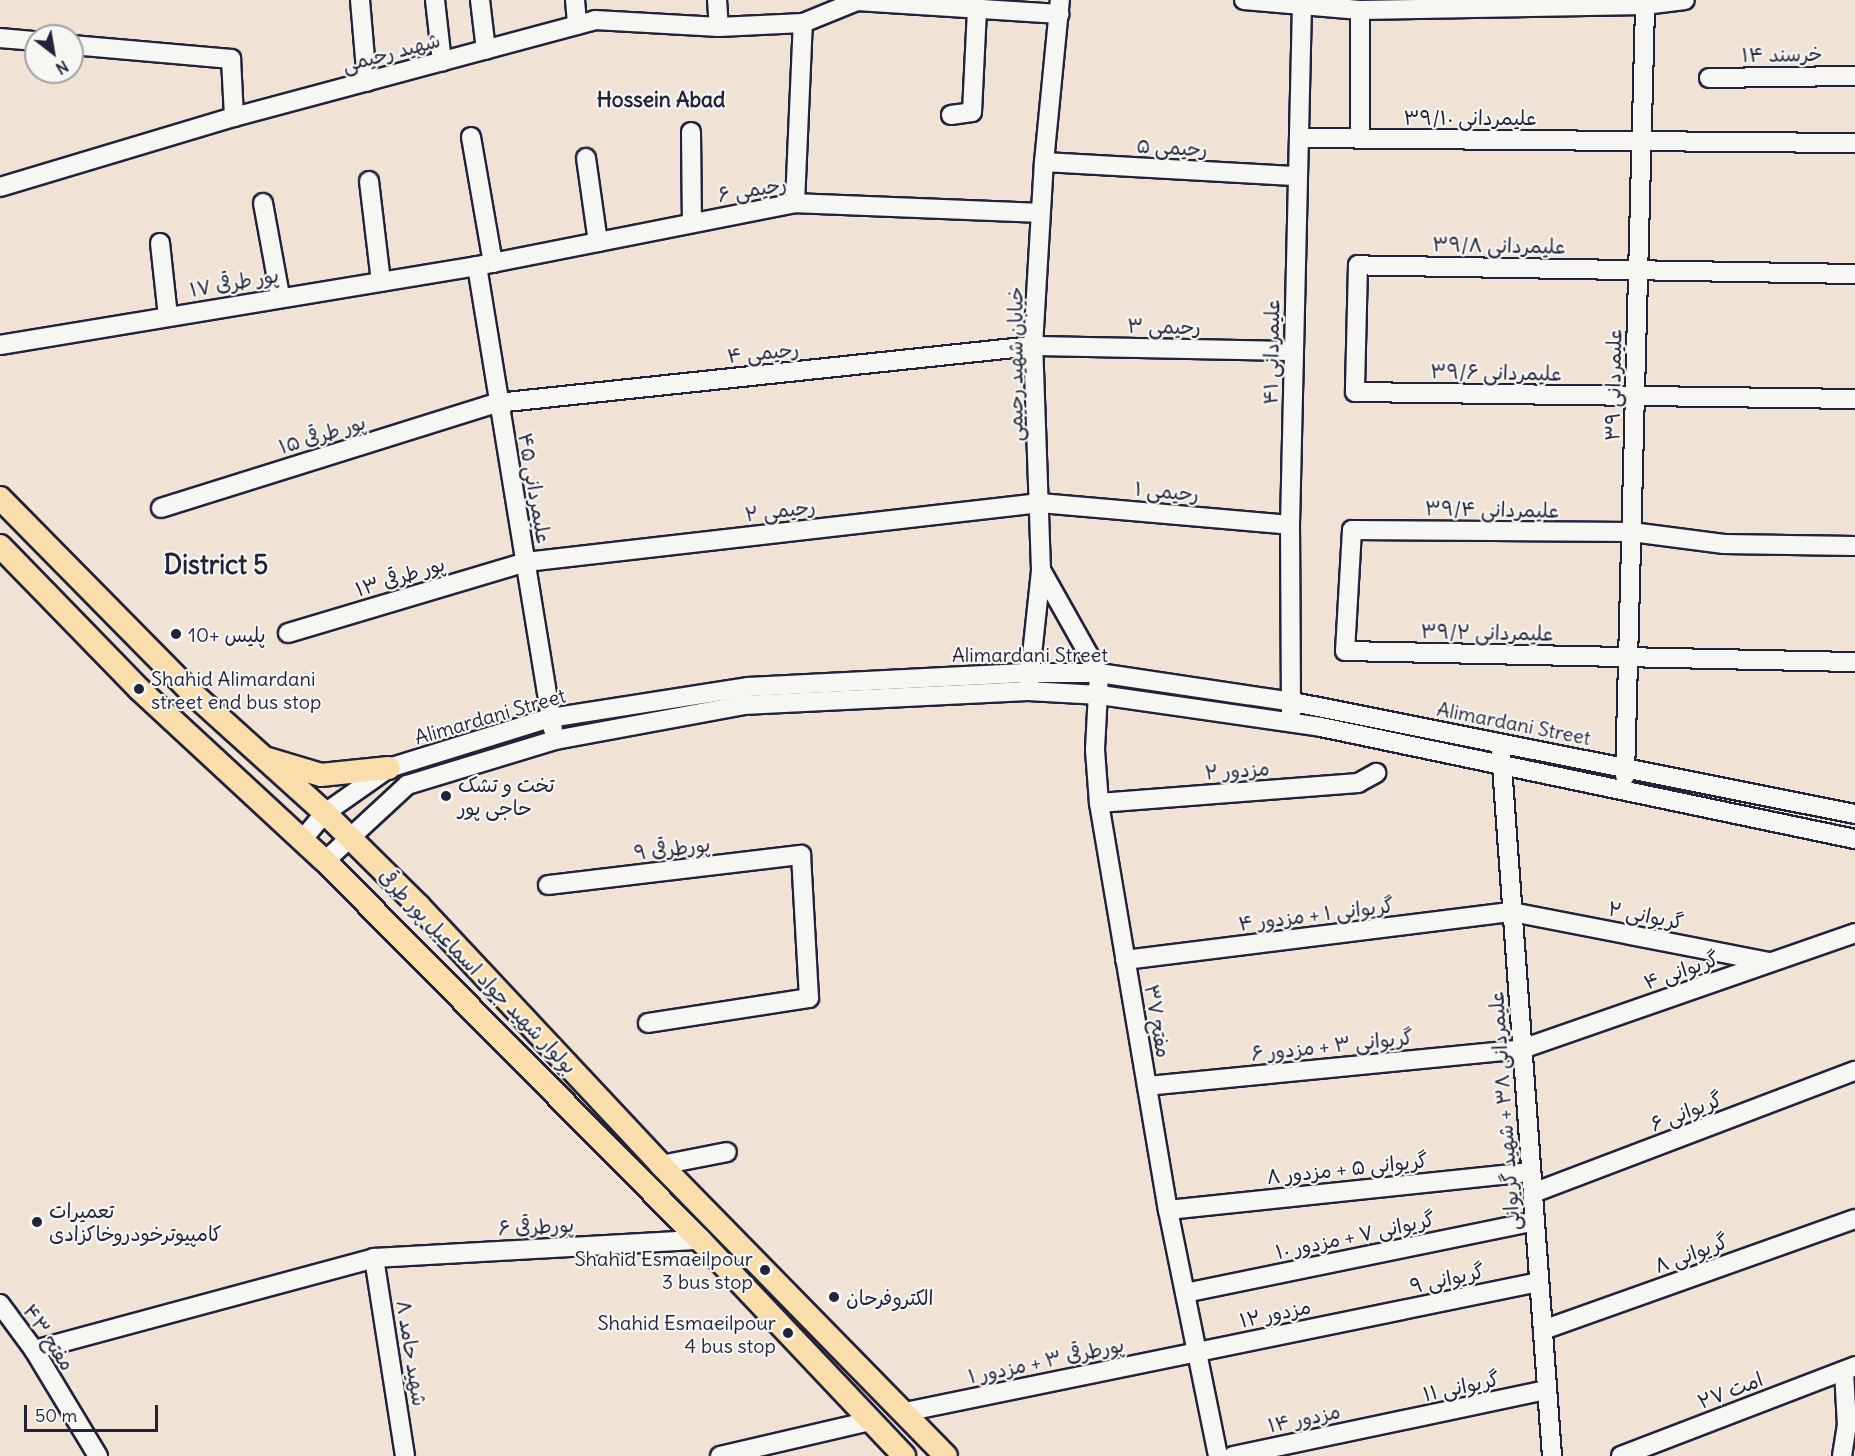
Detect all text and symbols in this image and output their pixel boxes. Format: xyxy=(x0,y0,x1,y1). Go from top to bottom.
north arrow xyxy=(24,24,84,84)
street label: شهید رحیمی xyxy=(339,27,443,77)
street label: خرسند ۱۴ xyxy=(1741,41,1823,67)
text: N xyxy=(52,56,72,79)
district label: Hossein Abad xyxy=(597,87,725,113)
street label: علیمردانی ۳۹/۱۰ xyxy=(1403,105,1537,129)
street label: رحیمی ۵ xyxy=(1136,133,1208,161)
street label: رحیمی ۶ xyxy=(716,171,788,207)
street label: علیمردانی ۳۹/۸ xyxy=(1432,232,1566,258)
street label: پور طرقی ۱۷ xyxy=(188,262,280,302)
street label: خیابان شهید رحیمی xyxy=(1003,287,1027,441)
street label: علیمردانی ۴۱ xyxy=(1258,299,1284,405)
street label: رحیمی ۳ xyxy=(1127,313,1201,339)
street label: علیمردانی ۳۹ xyxy=(1600,329,1626,441)
street label: رحیمی ۴ xyxy=(726,336,800,368)
street label: علیمردانی ۳۹/۶ xyxy=(1430,359,1562,385)
street label: پور طرقی ۱۵ xyxy=(276,409,368,459)
street label: علیمردانی ۴۵ xyxy=(513,431,557,545)
street label: رحیمی ۱ xyxy=(1134,476,1200,506)
street label: رحیمی ۲ xyxy=(743,494,817,526)
street label: علیمردانی ۳۹/۴ xyxy=(1425,496,1559,522)
district label: District 5 xyxy=(164,549,268,581)
street label: پور طرقی ۱۳ xyxy=(352,551,448,601)
street label: علیمردانی ۳۹/۲ xyxy=(1420,619,1554,645)
place label: پلیس +10 xyxy=(188,622,266,646)
marker: پلیس +10 xyxy=(169,627,183,641)
street label: Alimardani Street xyxy=(952,642,1108,666)
place label: Shahid Alimardani street end bus stop xyxy=(151,666,321,713)
marker: Shahid Alimardani street end bus stop xyxy=(132,682,146,696)
street label: Alimardani Street xyxy=(412,683,568,749)
street label: Alimardani Street xyxy=(1435,696,1593,750)
street label: مزدور ۲ xyxy=(1204,756,1270,784)
place label: تخت و تشک حاجی پور xyxy=(458,772,555,819)
marker: تخت و تشک حاجی پور xyxy=(439,789,453,803)
street label: پورطرقی ۹ xyxy=(633,831,711,865)
street label: بولوار شهید جواد اسماعیل پور طرقی xyxy=(374,864,582,1078)
street label: گریوانی ۱ + مزدور ۴ xyxy=(1237,893,1395,935)
street label: گریوانی ۲ xyxy=(1606,896,1686,934)
street label: گریوانی ۴ xyxy=(1640,946,1722,994)
street label: مفتح ۳۷ xyxy=(1140,982,1176,1060)
street label: علیمردانی ۳۸ + شهید گریوانی xyxy=(1484,991,1524,1231)
street label: گریوانی ۳ + مزدور ۶ xyxy=(1250,1025,1414,1065)
street label: گریوانی ۶ xyxy=(1647,1086,1725,1136)
street label: گریوانی ۵ + مزدور ۸ xyxy=(1265,1148,1429,1188)
place label: تعمیرات کامپیوترخودروخاکزادی xyxy=(49,1198,222,1245)
street label: گریوانی ۷ + مزدور ۱۰ xyxy=(1273,1206,1437,1264)
street label: پورطرقی ۶ xyxy=(497,1212,575,1240)
marker: تعمیرات کامپیوترخودروخاکزادی xyxy=(30,1215,44,1229)
street label: گریوانی ۸ xyxy=(1651,1229,1731,1277)
place label: Shahid Esmaeilpour 3 bus stop xyxy=(574,1246,753,1293)
street label: گریوانی ۹ xyxy=(1408,1258,1486,1298)
marker: Shahid Esmaeilpour 3 bus stop xyxy=(758,1263,772,1277)
place label: الکتروفرحان xyxy=(846,1285,933,1309)
marker: الکتروفرحان xyxy=(827,1290,841,1304)
street label: مزدور ۱۲ xyxy=(1237,1294,1313,1332)
street label: شهید حامد ۸ xyxy=(392,1298,432,1408)
street label: مفتح ۴۳ xyxy=(18,1299,80,1375)
place label: Shahid Esmaeilpour 4 bus stop xyxy=(597,1310,776,1357)
marker: Shahid Esmaeilpour 4 bus stop xyxy=(781,1326,795,1340)
street label: پورطرقی ۳ + مزدور ۱ xyxy=(966,1332,1126,1388)
street label: گریوانی ۱۱ xyxy=(1421,1366,1501,1406)
street label: امت ۲۷ xyxy=(1694,1367,1766,1413)
scale bar xyxy=(27,1393,160,1431)
street label: مزدور ۱۴ xyxy=(1266,1399,1342,1437)
text: 50 m xyxy=(35,1404,77,1427)

